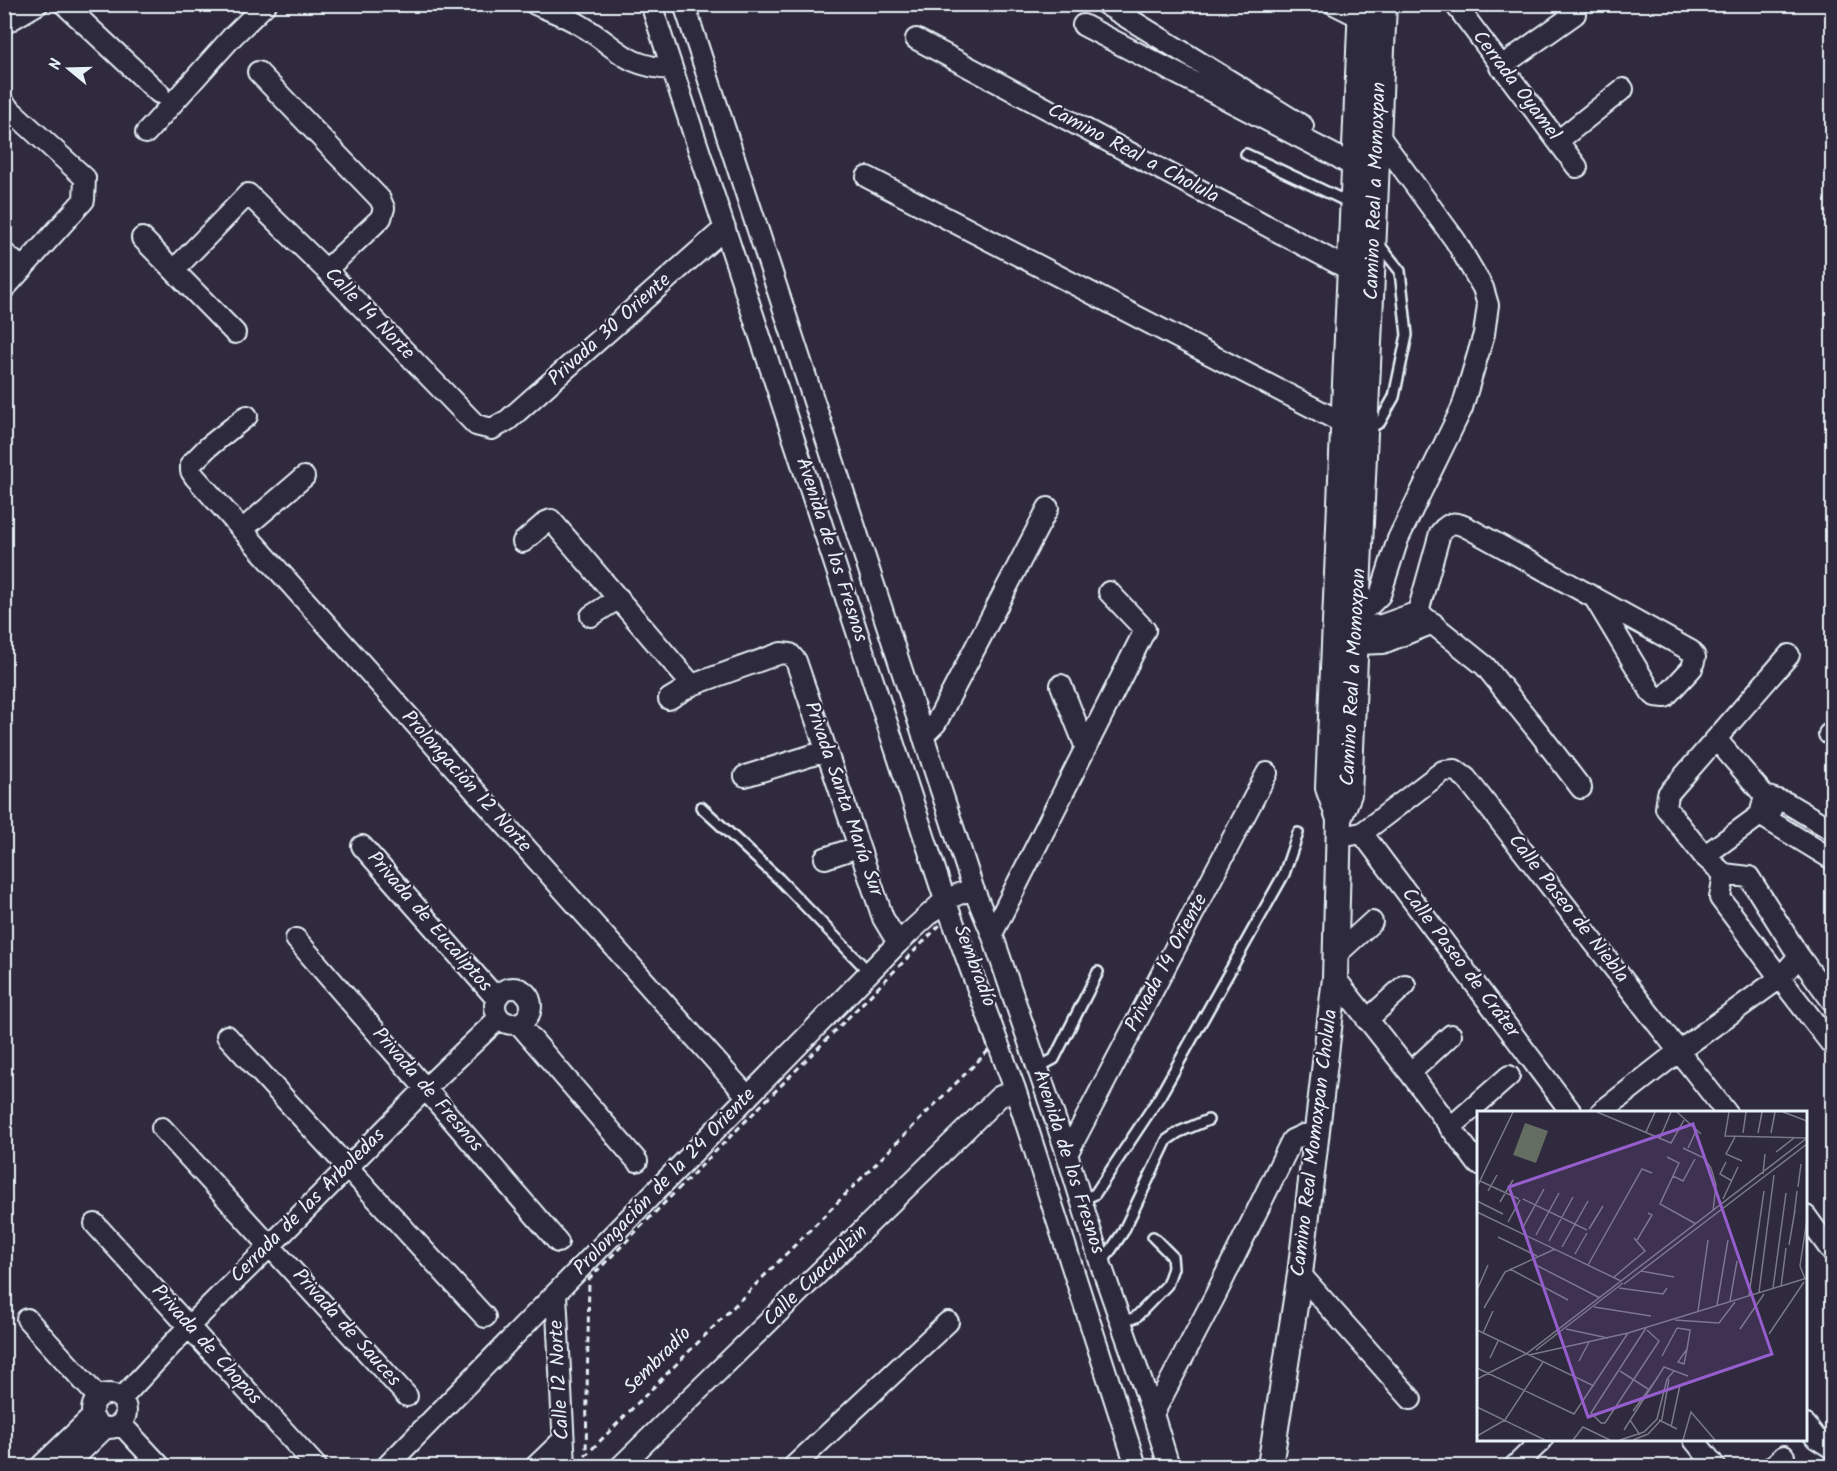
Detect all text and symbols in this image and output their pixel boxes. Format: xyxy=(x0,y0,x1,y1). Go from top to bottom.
street label: Cerrada Oyamel xyxy=(1464,24,1569,148)
north arrow xyxy=(39,39,99,99)
text: N xyxy=(43,56,70,73)
street label: Camino Real a Momoxpan xyxy=(1356,81,1396,301)
street label: Camino Real a Cholula xyxy=(1041,95,1225,213)
street label: Calle 14 Norte xyxy=(316,260,422,368)
street label: Privada 30 Oriente xyxy=(541,266,679,394)
street label: Avenida de los Fresnos xyxy=(786,453,876,647)
street label: Camino Real a Momoxpan xyxy=(1332,567,1376,787)
street label: Privada Santa María Sur xyxy=(795,697,892,902)
street label: Prolongación 12 Norte xyxy=(393,703,539,861)
street label: Calle Paseo de Niebla xyxy=(1499,827,1637,991)
street label: Privada de Eucaliptos xyxy=(358,844,500,1000)
street label: Calle Paseo de Cráter xyxy=(1393,881,1528,1046)
street label: Privada 14 Oriente xyxy=(1117,888,1217,1038)
street label: Sembradío xyxy=(944,920,1004,1012)
street label: Camino Real Momoxpan Cholula xyxy=(1283,1007,1347,1279)
street label: Privada de Fresnos xyxy=(363,1020,491,1160)
street label: Avenida de los Fresnos xyxy=(1023,1065,1113,1259)
street label: Prolongación de la 24 Oriente xyxy=(566,1080,764,1284)
inset map xyxy=(1477,1111,1807,1441)
street label: Cerrada de las Arboledas xyxy=(223,1120,394,1291)
street label: Calle Cuacualzin xyxy=(756,1217,876,1335)
street label: Privada de Sauces xyxy=(284,1261,409,1395)
street label: Privada de Chopos xyxy=(143,1277,270,1413)
street label: Calle 12 Norte xyxy=(541,1319,579,1441)
street label: Sembradío xyxy=(616,1319,700,1403)

